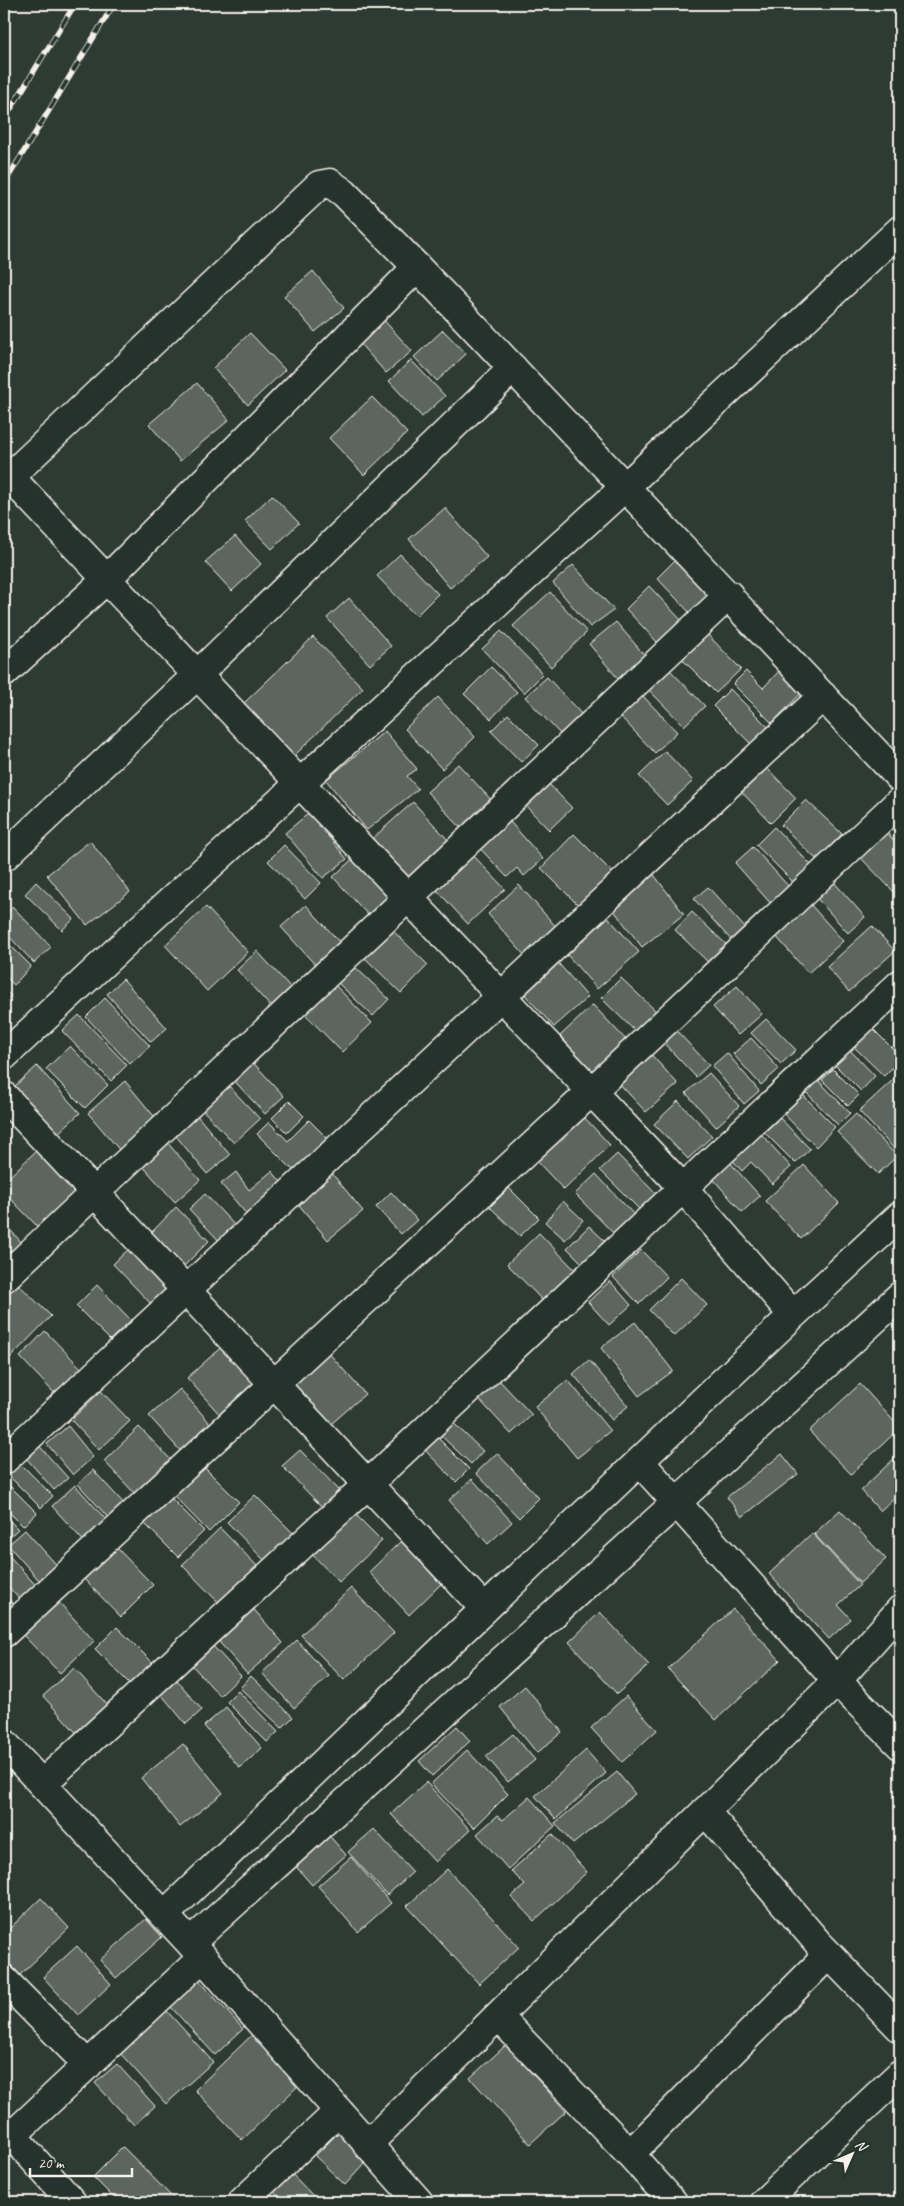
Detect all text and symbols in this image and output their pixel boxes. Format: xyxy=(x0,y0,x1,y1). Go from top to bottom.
north arrow xyxy=(826,2128,876,2178)
text: N xyxy=(852,2136,872,2156)
scale bar xyxy=(30,2146,132,2178)
text: 20 m xyxy=(38,2154,65,2173)

